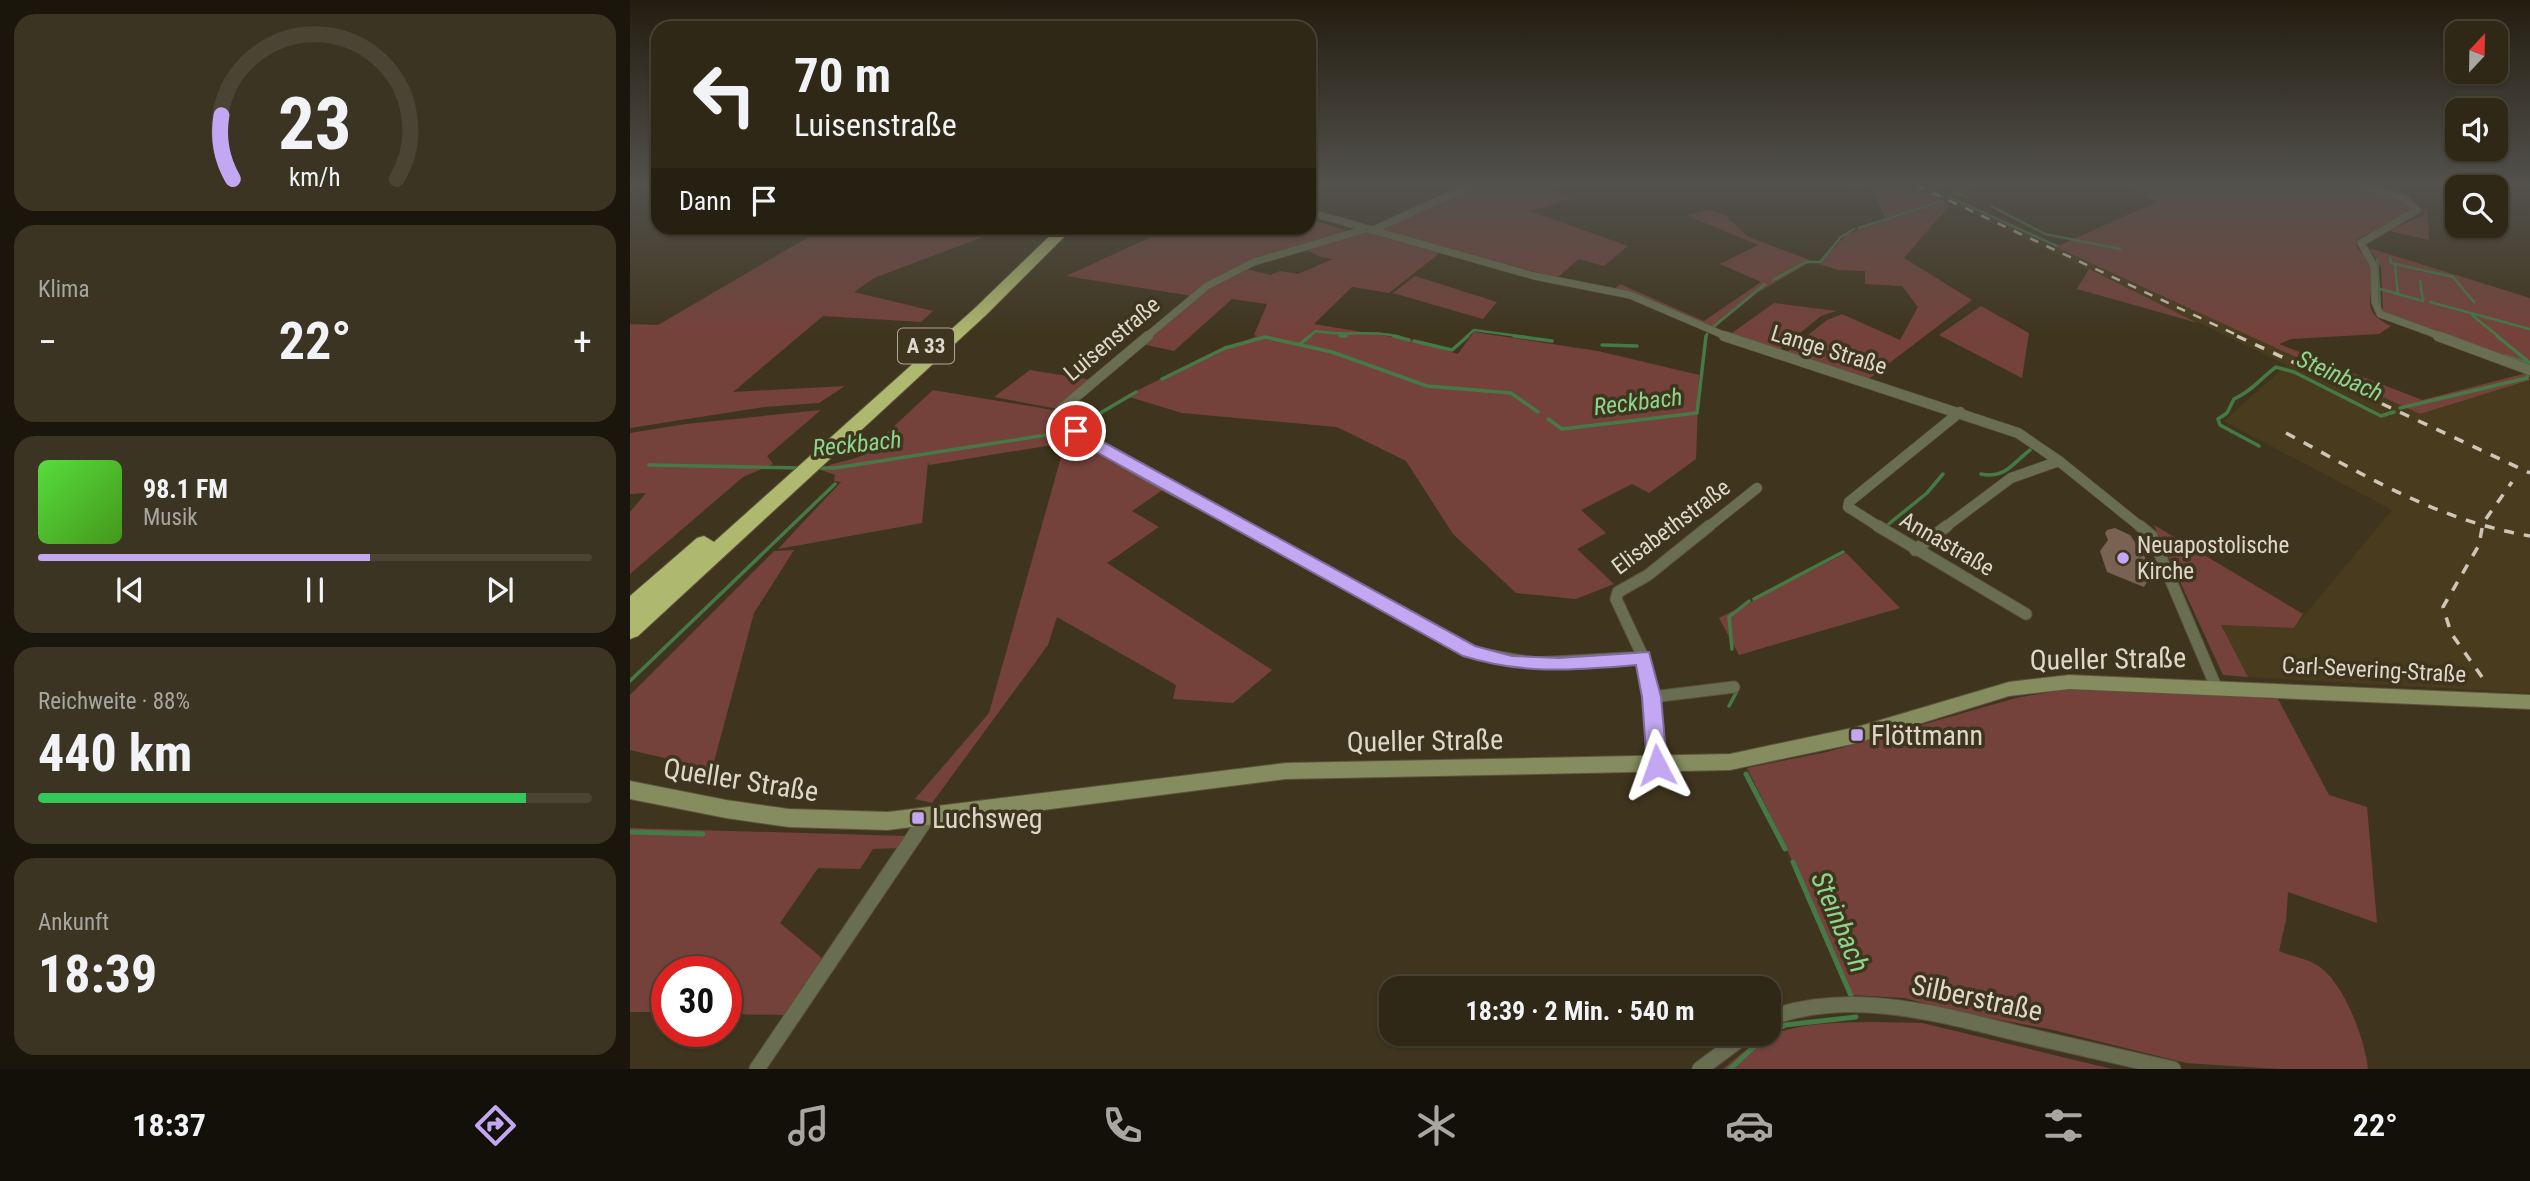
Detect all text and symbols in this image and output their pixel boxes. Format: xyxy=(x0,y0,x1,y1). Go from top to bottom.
north arrow xyxy=(2445,21,2508,84)
map controls xyxy=(2445,21,2508,238)
text: 70 m xyxy=(794,47,891,104)
icon: left xyxy=(679,49,770,140)
text: 23 xyxy=(278,81,352,167)
button: sound xyxy=(2445,98,2508,161)
text: Luisenstraße xyxy=(794,106,957,144)
text: km/h xyxy=(289,162,341,191)
button: search xyxy=(2445,175,2508,238)
icon: arrive xyxy=(745,182,783,220)
text: Dann xyxy=(679,186,731,216)
text: Klima xyxy=(38,276,89,303)
street label: Luisenstraße xyxy=(1059,291,1165,387)
text: 22° xyxy=(279,311,351,372)
text: − xyxy=(38,320,57,364)
text: + xyxy=(573,320,592,364)
street label: Lange Straße xyxy=(1768,320,1890,380)
road number: A 33 xyxy=(898,328,954,364)
water label: Steinbach xyxy=(2293,345,2387,407)
water label: Reckbach xyxy=(1592,383,1684,421)
pin xyxy=(1046,401,1106,461)
icon: arrive xyxy=(1057,412,1095,450)
water label: Reckbach xyxy=(811,425,903,463)
text: 98.1 FM xyxy=(143,474,228,504)
street label: Elisabethstraße xyxy=(1606,474,1736,580)
text: Musik xyxy=(143,504,198,531)
street label: Annastraße xyxy=(1895,506,1999,582)
place label: Neuapostolische Kirche xyxy=(2137,532,2289,585)
marker: Neuapostolische Kirche xyxy=(2115,550,2131,566)
icon: previous xyxy=(111,571,149,609)
icon: pause xyxy=(296,571,334,609)
icon: next xyxy=(481,571,519,609)
street label: Queller Straße xyxy=(2030,641,2186,677)
street label: Carl-Severing-Straße xyxy=(2281,652,2467,688)
text: Reichweite · 88% xyxy=(38,688,190,715)
place label: Flöttmann xyxy=(1871,719,1983,752)
text: 440 km xyxy=(38,723,192,784)
street label: Queller Straße xyxy=(1347,723,1503,759)
marker: Flöttmann xyxy=(1849,727,1865,743)
position arrow xyxy=(1620,728,1694,802)
street label: Queller Straße xyxy=(661,751,821,809)
place label: Luchsweg xyxy=(932,802,1043,835)
marker: Luchsweg xyxy=(910,810,926,826)
water label: Steinbach xyxy=(1804,867,1876,977)
text: Ankunft xyxy=(38,909,109,936)
text: 18:39 xyxy=(38,944,157,1005)
speed limit sign: 30 xyxy=(651,956,742,1047)
street label: Silberstraße xyxy=(1909,968,2045,1028)
text: 18:39 · 2 Min. · 540 m xyxy=(1466,996,1694,1026)
icon: directions xyxy=(471,1101,520,1150)
icon: music xyxy=(784,1101,833,1150)
icon: phone xyxy=(1098,1101,1147,1150)
icon: climate xyxy=(1412,1101,1461,1150)
icon: car xyxy=(1725,1101,1774,1150)
icon: filters xyxy=(2039,1101,2088,1150)
text: 18:37 xyxy=(132,1106,206,1144)
text: 22° xyxy=(2353,1106,2398,1144)

